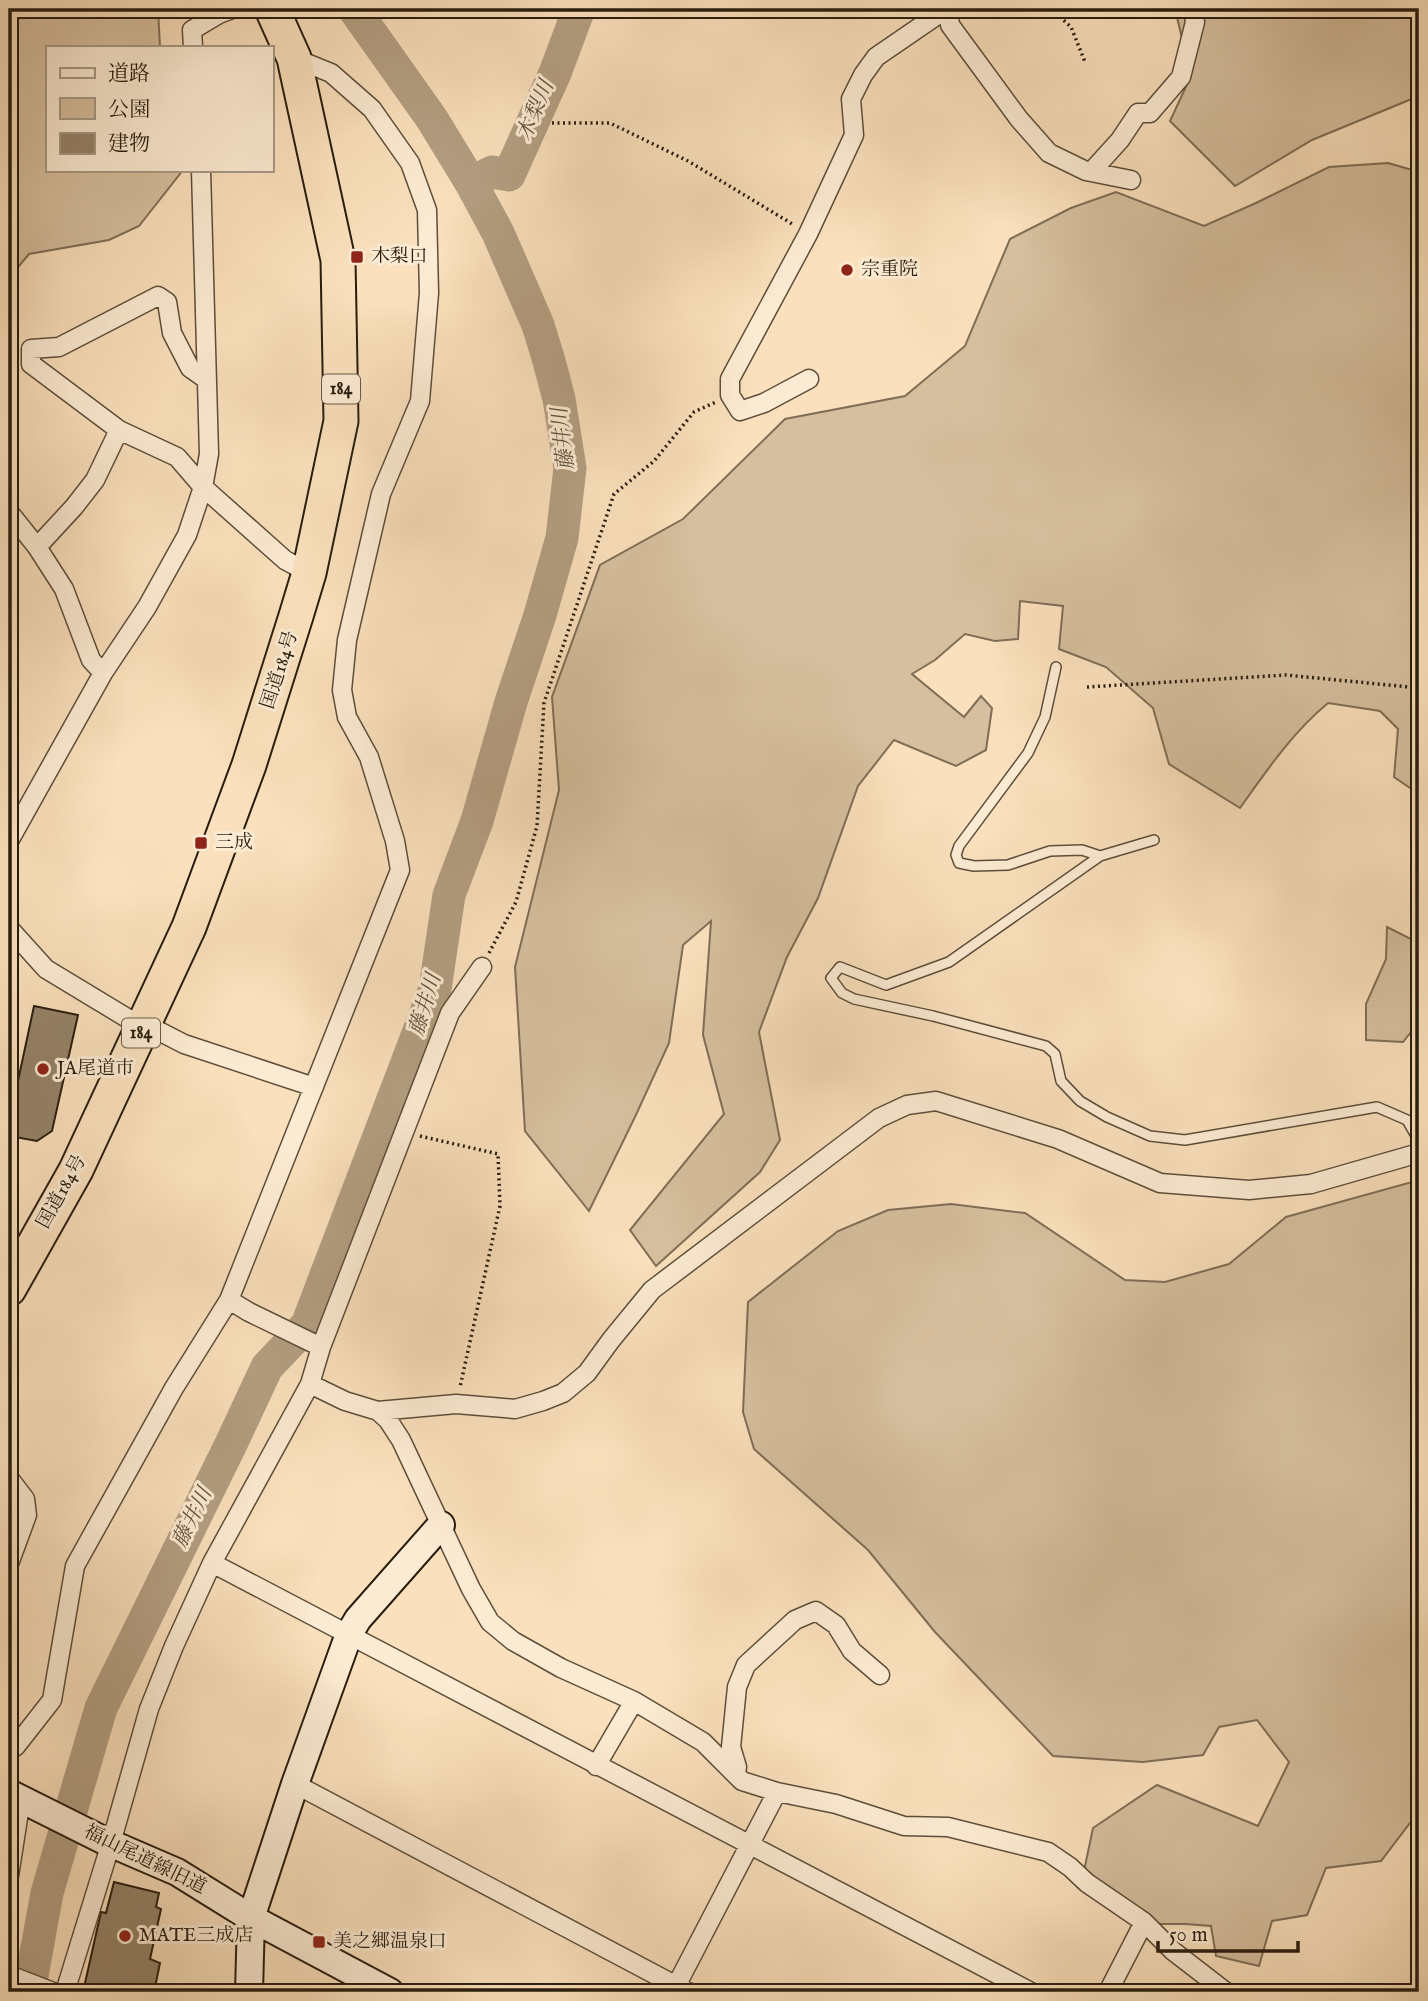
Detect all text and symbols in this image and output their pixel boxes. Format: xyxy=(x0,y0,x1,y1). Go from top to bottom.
legend xyxy=(46,46,273,172)
text: 道路 xyxy=(108,61,150,88)
water label: 木梨川 xyxy=(511,75,562,145)
text: 公園 xyxy=(108,97,150,124)
text: 建物 xyxy=(108,131,150,158)
place label: 木梨口 xyxy=(371,245,428,269)
marker: 木梨口 xyxy=(349,249,365,265)
place label: 宗重院 xyxy=(861,258,918,282)
marker: 宗重院 xyxy=(839,262,855,278)
road number: 184 xyxy=(322,374,360,404)
water label: 藤井川 xyxy=(547,404,581,472)
street label: 国道184号 xyxy=(256,628,304,712)
place label: 三成 xyxy=(215,831,253,855)
marker: 三成 xyxy=(193,835,209,851)
water label: 藤井川 xyxy=(404,969,449,1039)
road number: 184 xyxy=(122,1018,160,1048)
place label: JA尾道市 xyxy=(55,1057,134,1081)
marker: JA尾道市 xyxy=(35,1061,51,1077)
street label: 国道184号 xyxy=(32,1151,92,1233)
water label: 藤井川 xyxy=(167,1482,220,1552)
street label: 福山尾道線旧道 xyxy=(80,1820,210,1900)
scale bar xyxy=(1158,1910,1298,1954)
text: 50 m xyxy=(1169,1922,1208,1949)
place label: MATE三成店 xyxy=(139,1924,253,1948)
marker: MATE三成店 xyxy=(117,1928,133,1944)
place label: 美之郷温泉口 xyxy=(333,1930,447,1954)
marker: 美之郷温泉口 xyxy=(311,1934,327,1950)

